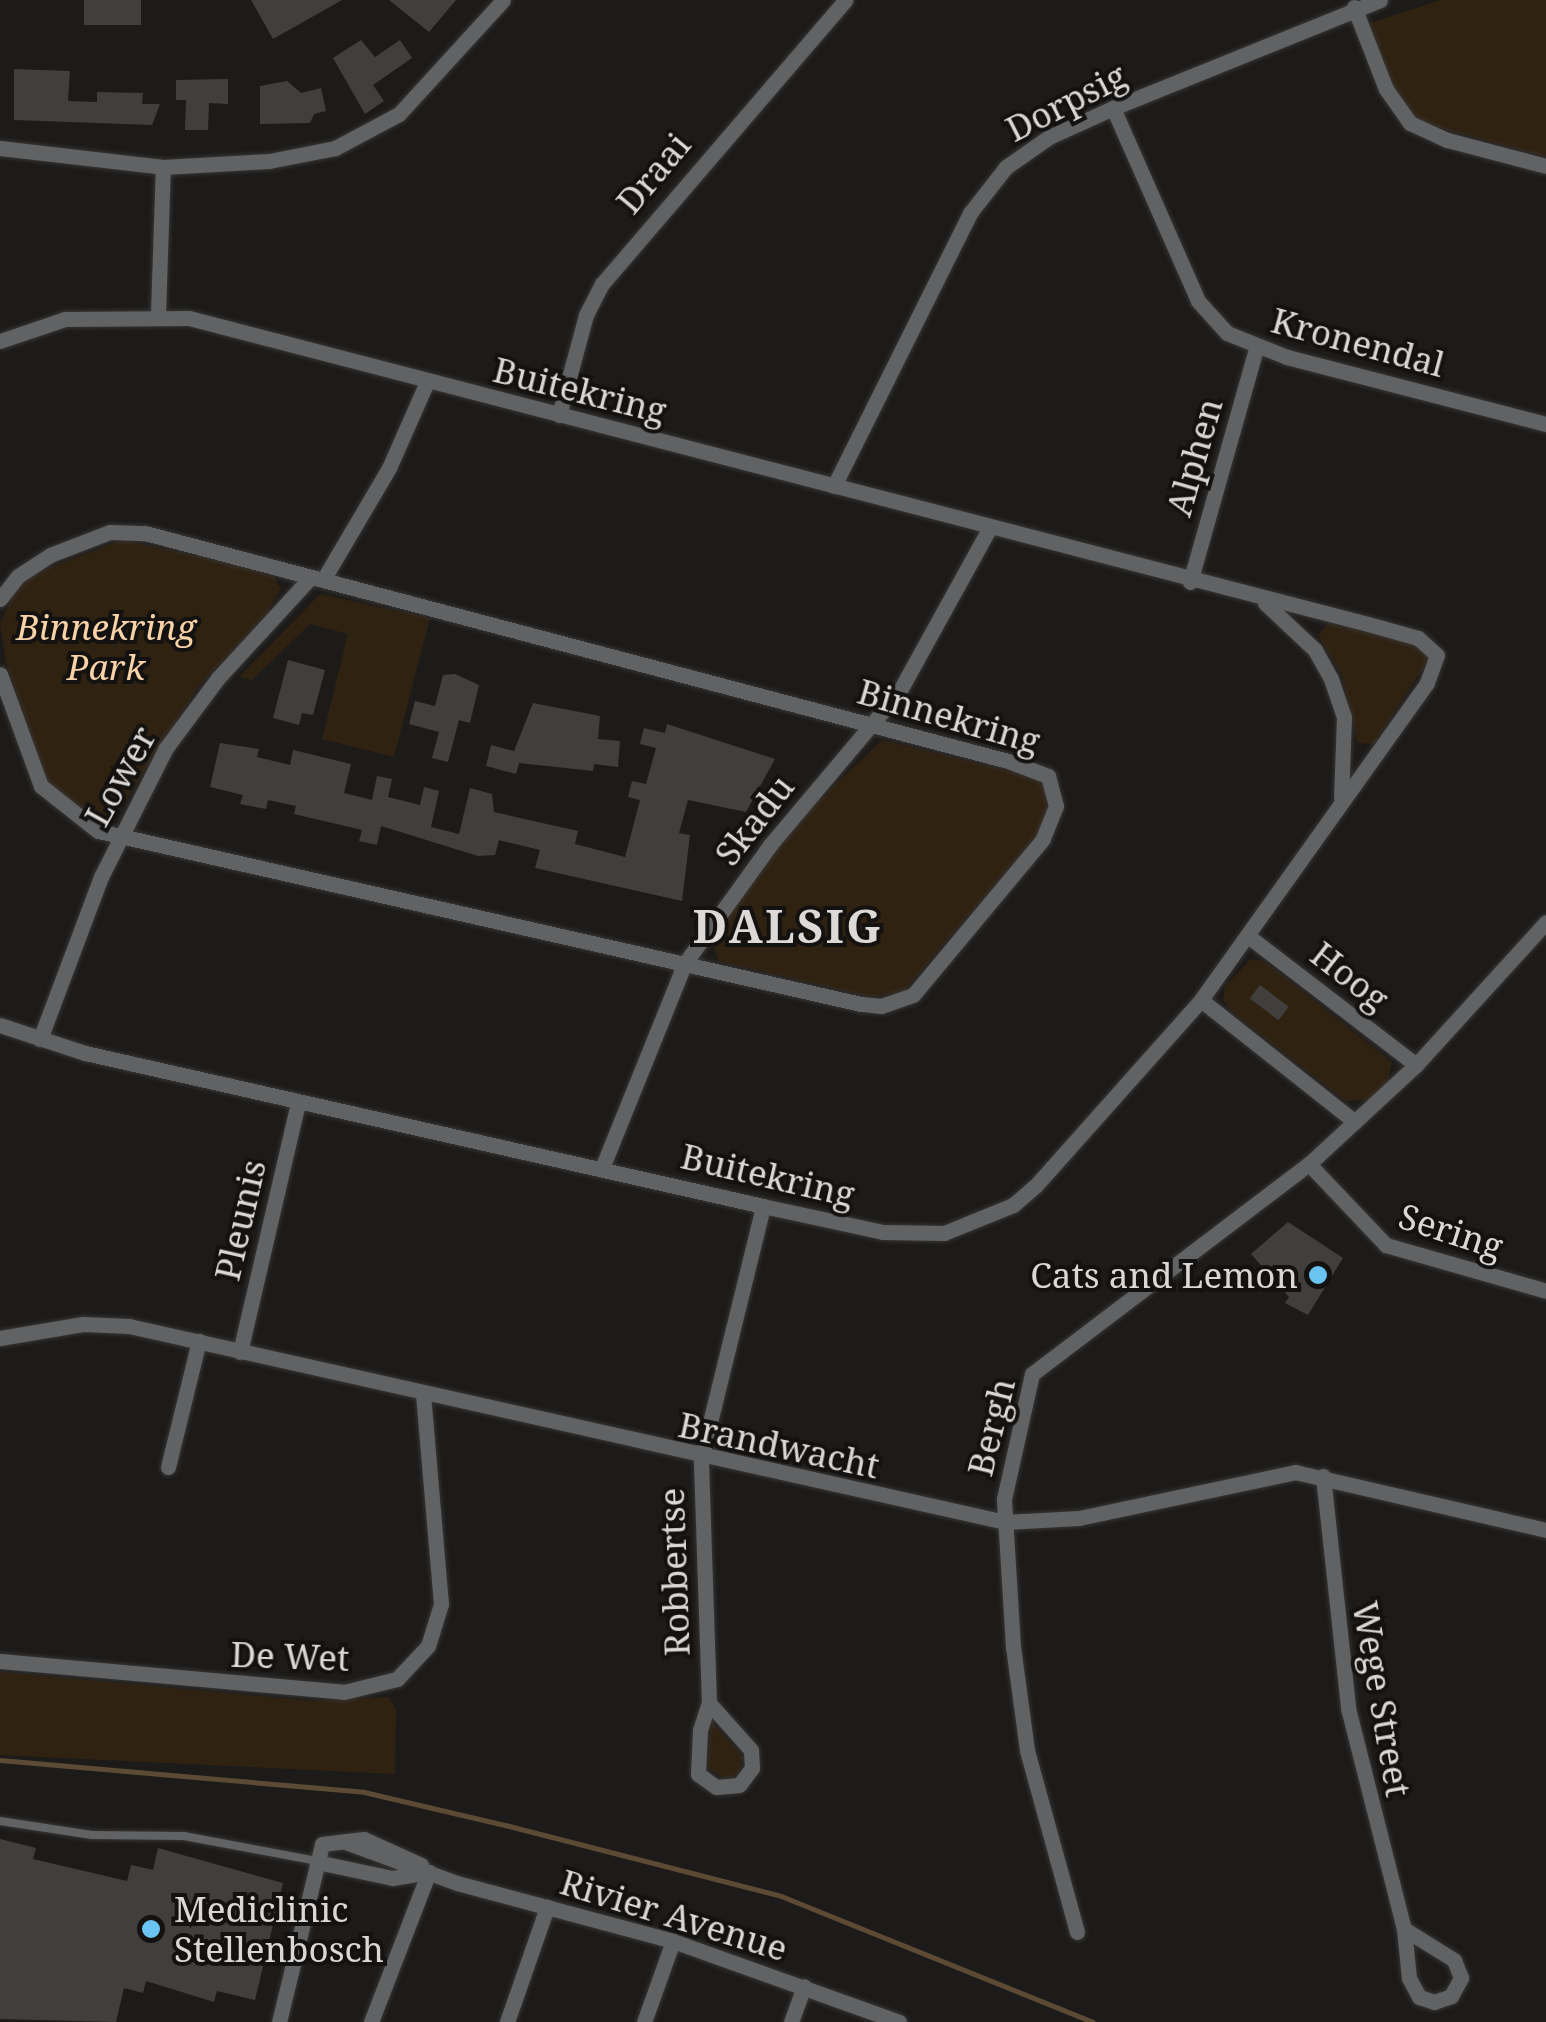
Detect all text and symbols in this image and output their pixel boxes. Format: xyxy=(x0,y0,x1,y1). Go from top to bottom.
street label: Dorpsig xyxy=(999,54,1133,150)
street label: Draai xyxy=(607,124,699,222)
street label: Kronendal xyxy=(1267,299,1449,385)
street label: Buitekring xyxy=(489,348,671,432)
street label: Alphen xyxy=(1157,393,1231,521)
park label: Binnekring Park xyxy=(16,606,196,688)
street label: Binnekring xyxy=(853,670,1045,762)
street label: Lower xyxy=(76,719,164,833)
street label: Skadu xyxy=(706,767,802,873)
district label: DALSIG xyxy=(693,899,883,953)
street label: Hoog xyxy=(1303,933,1397,1019)
street label: Buitekring xyxy=(677,1135,859,1215)
street label: Pleunis xyxy=(206,1156,274,1284)
street label: Sering xyxy=(1394,1195,1508,1267)
place label: Cats and Lemon xyxy=(1030,1254,1298,1296)
marker: Cats and Lemon xyxy=(1307,1264,1329,1286)
street label: Bergh xyxy=(959,1374,1023,1480)
street label: Brandwacht xyxy=(675,1403,883,1487)
street label: Robbertse xyxy=(650,1487,698,1657)
street label: Wege Street xyxy=(1344,1598,1420,1800)
street label: De Wet xyxy=(230,1633,350,1679)
street label: Rivier Avenue xyxy=(555,1861,793,1969)
place label: Mediclinic Stellenbosch xyxy=(174,1888,384,1970)
marker: Mediclinic Stellenbosch xyxy=(138,1916,164,1942)

